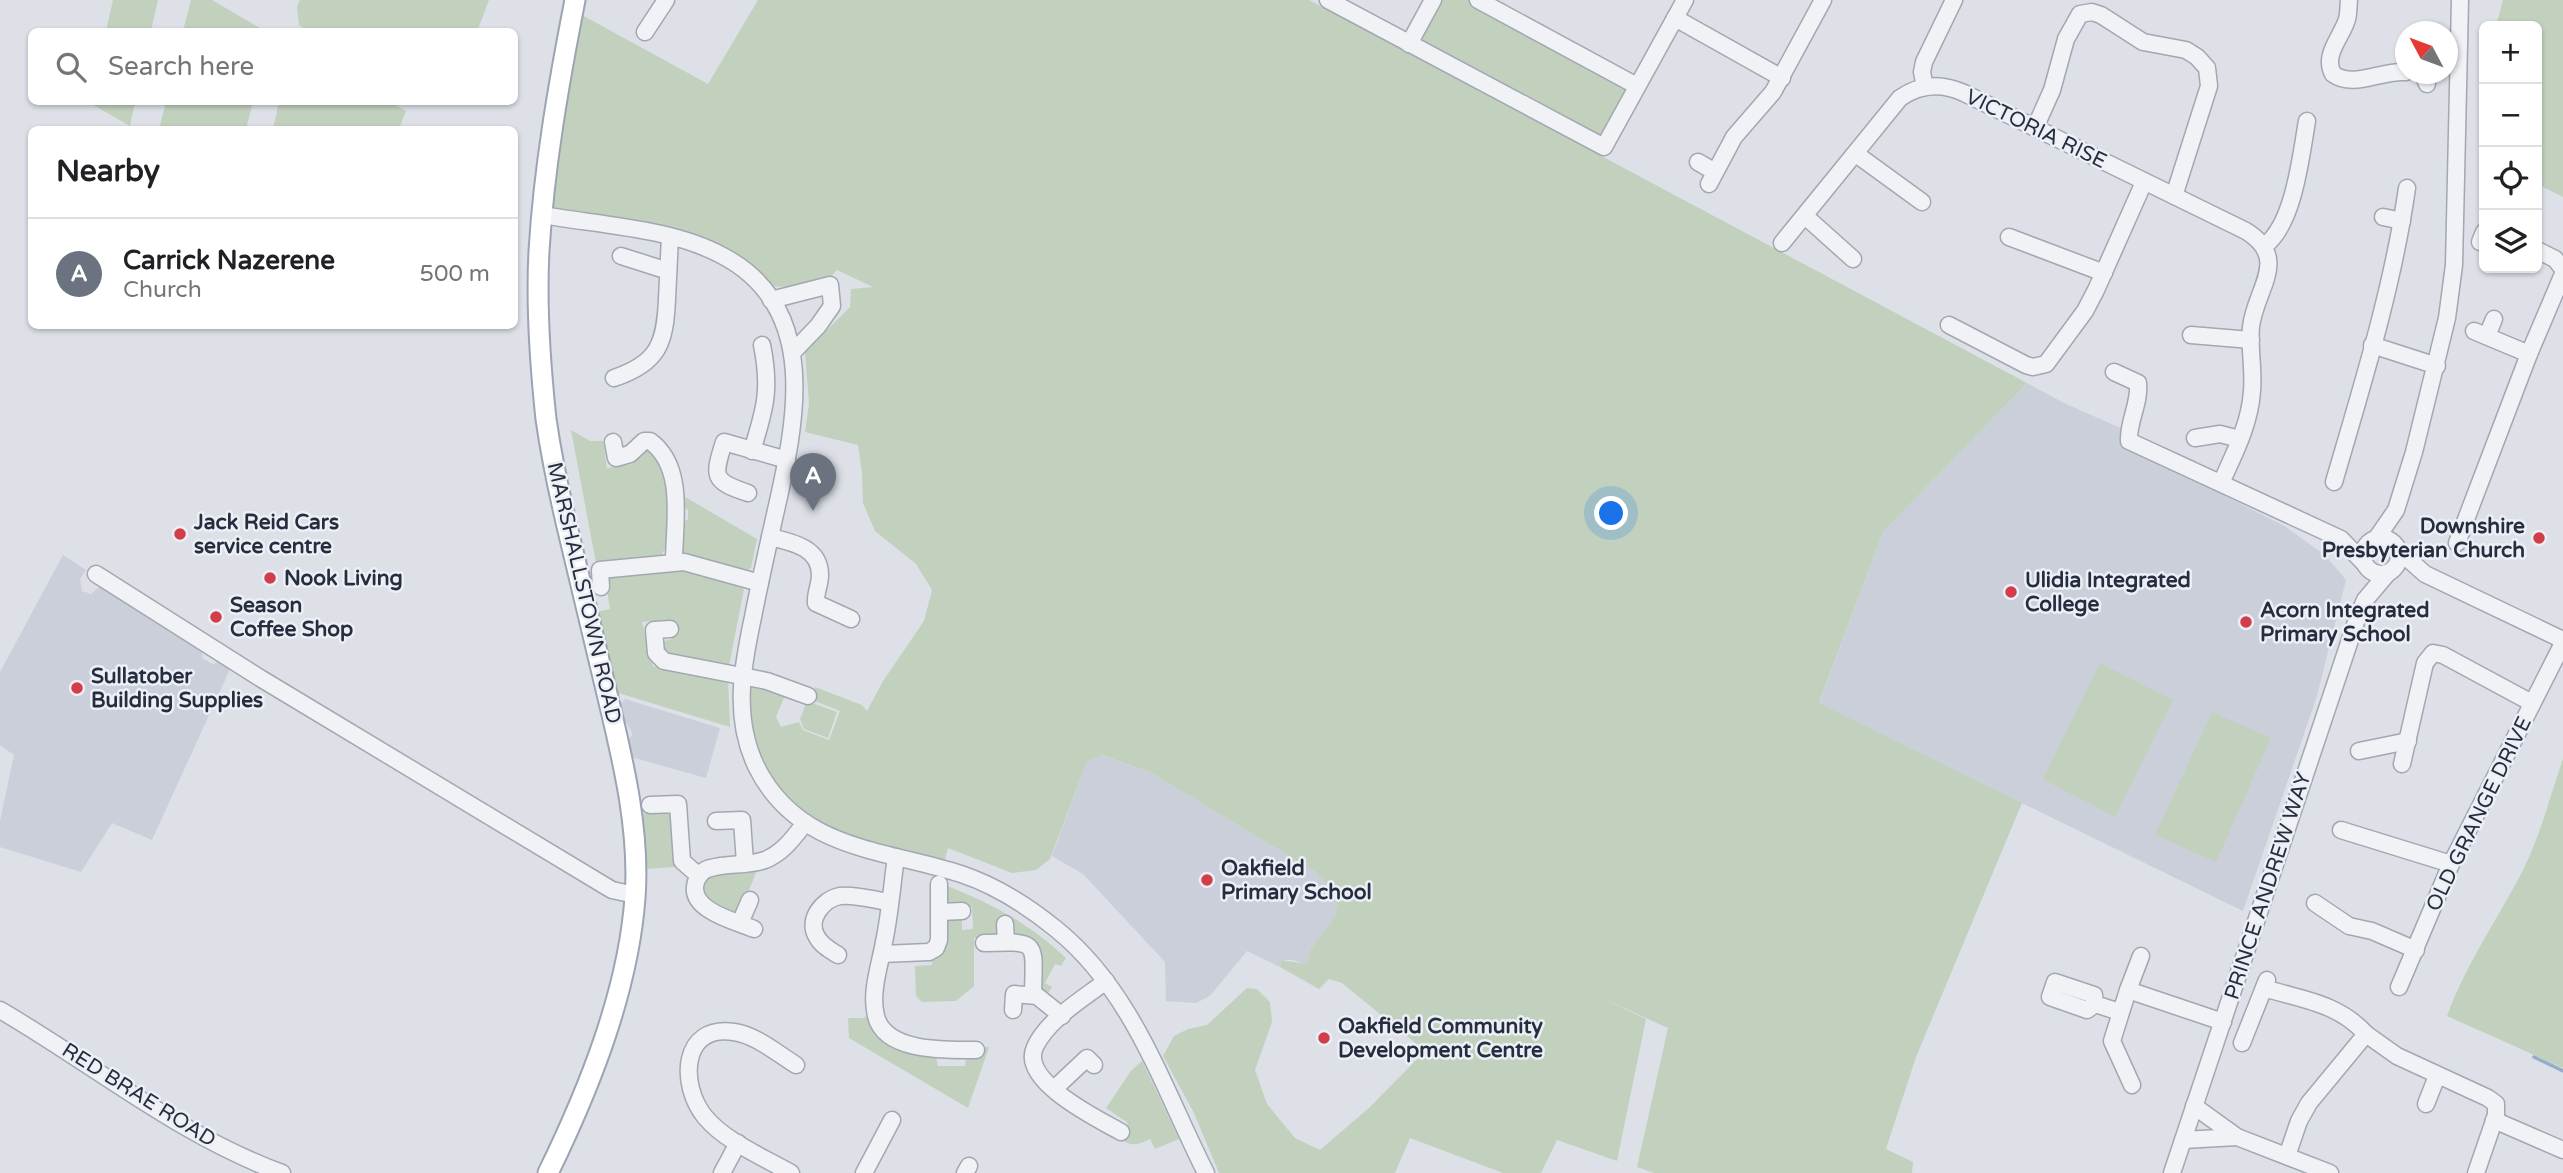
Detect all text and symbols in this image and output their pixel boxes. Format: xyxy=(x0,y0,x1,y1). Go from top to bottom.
north arrow xyxy=(2395,21,2458,84)
map controls xyxy=(2479,21,2542,273)
button: + xyxy=(2479,21,2542,84)
search box xyxy=(28,28,518,105)
icon: search xyxy=(52,48,90,86)
text: Search here xyxy=(108,51,254,82)
street label: VICTORIA RISE xyxy=(1961,84,2111,174)
button: − xyxy=(2479,84,2542,147)
button: locate xyxy=(2479,147,2542,210)
text: Nearby xyxy=(56,153,160,190)
button: layers xyxy=(2479,210,2542,273)
text: Carrick Nazerene xyxy=(123,245,335,276)
text: A xyxy=(70,260,88,288)
text: 500 m xyxy=(420,260,490,288)
text: Church xyxy=(123,276,202,304)
pin: A xyxy=(790,453,836,511)
street label: MARSHALLSTOWN ROAD xyxy=(542,460,626,726)
your location xyxy=(1594,496,1628,530)
place label: Jack Reid Cars service centre xyxy=(193,510,339,559)
place label: Downshire Presbyterian Church xyxy=(2322,514,2525,563)
marker: Jack Reid Cars service centre xyxy=(172,526,188,542)
marker: Downshire Presbyterian Church xyxy=(2531,530,2547,546)
place label: Nook Living xyxy=(284,566,403,591)
place label: Ulidia Integrated College xyxy=(2025,568,2191,617)
marker: Nook Living xyxy=(262,570,278,586)
marker: Ulidia Integrated College xyxy=(2003,584,2019,600)
place label: Season Coffee Shop xyxy=(230,593,353,642)
place label: Acorn Integrated Primary School xyxy=(2260,598,2430,647)
marker: Season Coffee Shop xyxy=(208,609,224,625)
marker: Acorn Integrated Primary School xyxy=(2238,614,2254,630)
place label: Sullatober Building Supplies xyxy=(91,664,263,713)
marker: Sullatober Building Supplies xyxy=(69,680,85,696)
street label: OLD GRANGE DRIVE xyxy=(2421,713,2537,915)
street label: PRINCE ANDREW WAY xyxy=(2219,769,2317,1003)
place label: Oakfield Primary School xyxy=(1221,856,1372,905)
marker: Oakfield Primary School xyxy=(1199,872,1215,888)
place label: Oakfield Community Development Centre xyxy=(1338,1014,1544,1063)
marker: Oakfield Community Development Centre xyxy=(1316,1030,1332,1046)
street label: RED BRAE ROAD xyxy=(57,1038,221,1152)

